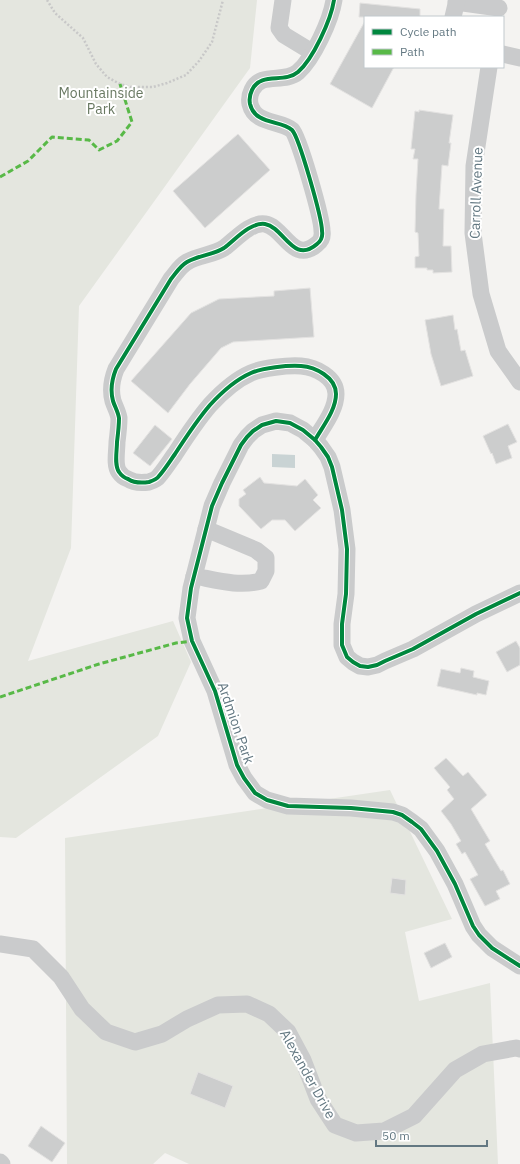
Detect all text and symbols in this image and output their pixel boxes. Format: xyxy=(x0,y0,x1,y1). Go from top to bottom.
legend xyxy=(364,16,504,68)
text: Cycle path xyxy=(400,24,457,39)
text: Path xyxy=(400,44,425,59)
park label: Mountainside Park xyxy=(58,84,144,118)
street label: Carroll Avenue xyxy=(465,146,487,239)
street label: Ardmion Park xyxy=(214,680,259,767)
street label: Alexander Drive xyxy=(276,1026,340,1122)
scale bar xyxy=(376,1122,487,1148)
text: 50 m xyxy=(382,1128,410,1143)

